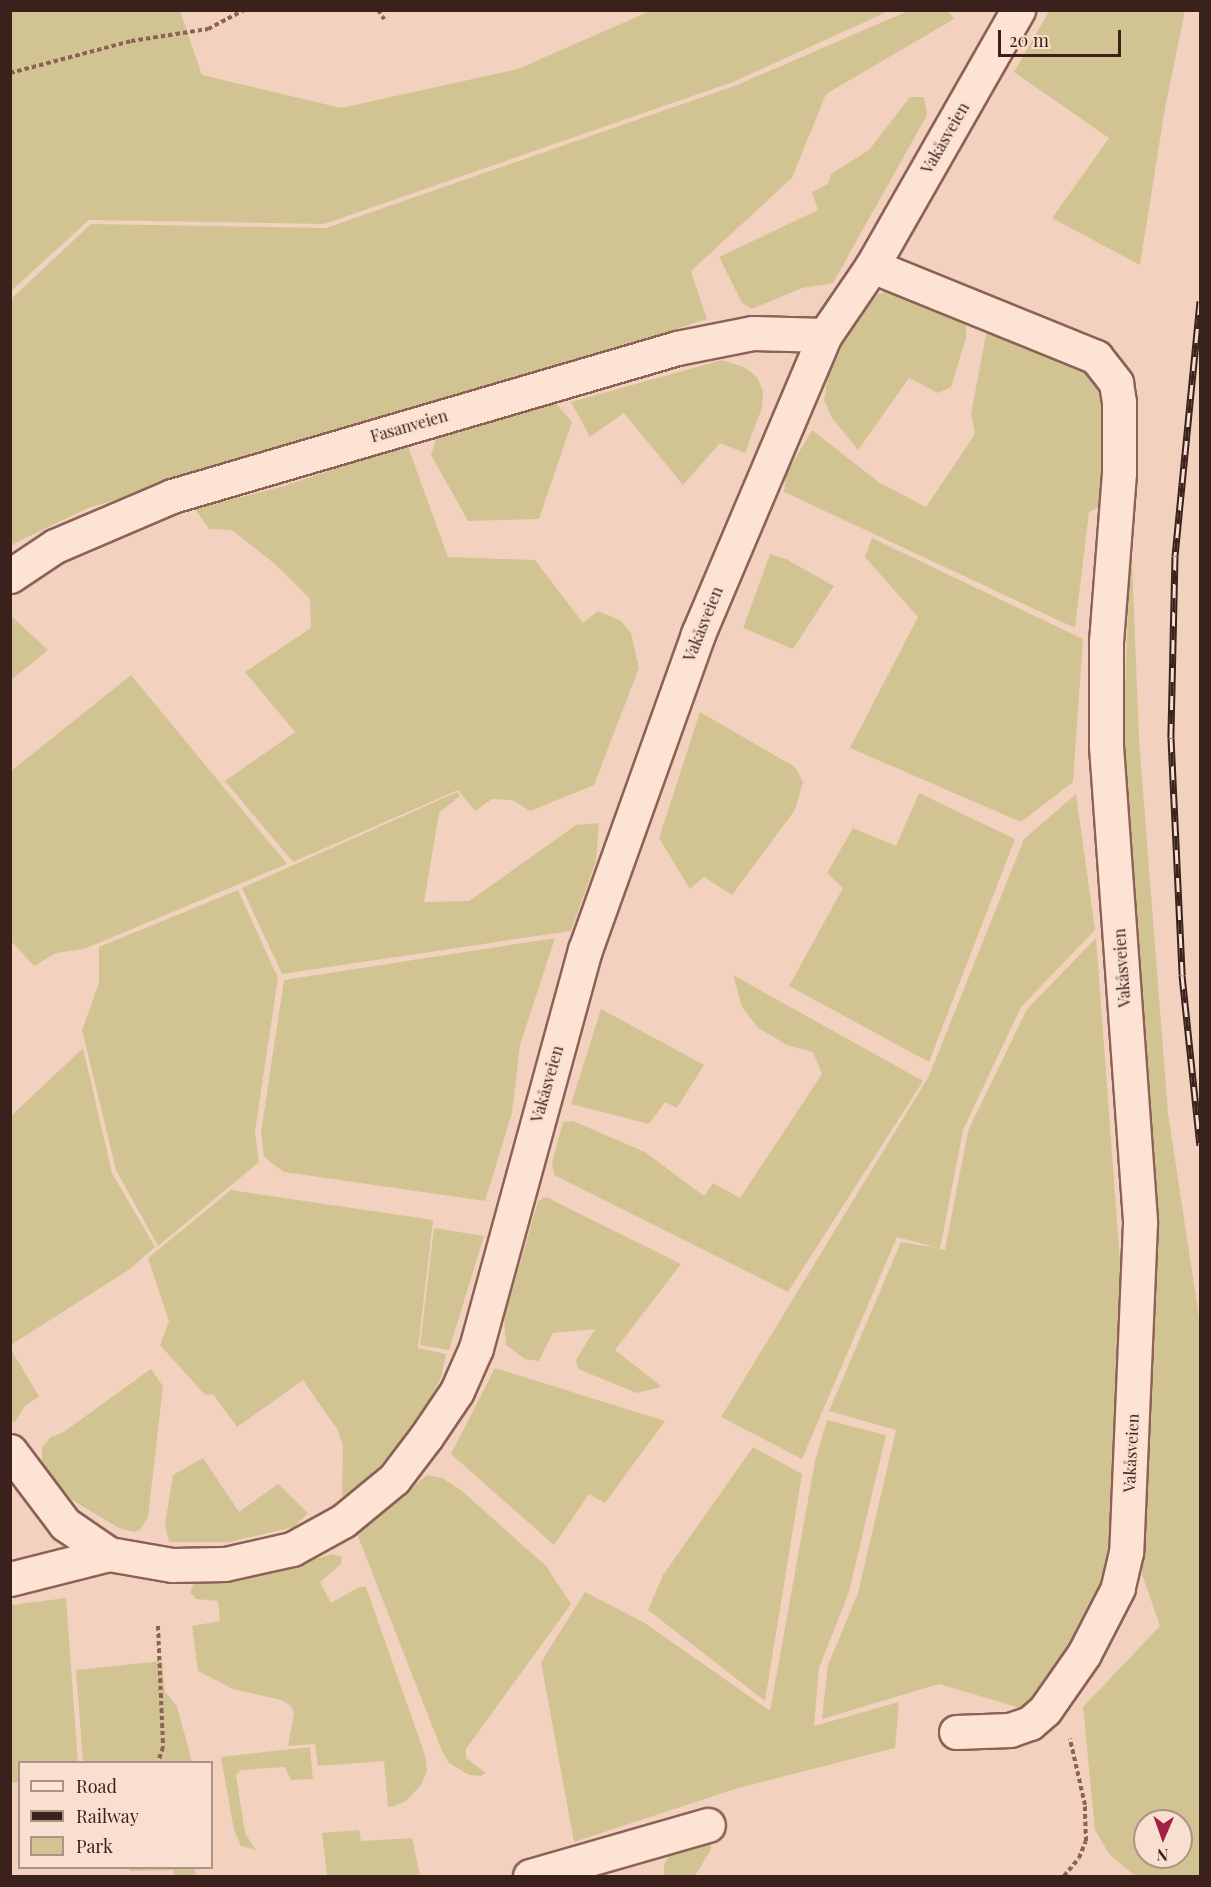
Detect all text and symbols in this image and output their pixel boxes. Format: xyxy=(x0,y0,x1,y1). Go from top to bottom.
scale bar xyxy=(1001,18,1124,56)
text: 20 m xyxy=(1009,28,1049,52)
street label: Vakåsveien xyxy=(917,99,973,177)
street label: Fasanveien xyxy=(368,406,450,446)
street label: Vakåsveien xyxy=(679,584,727,664)
street label: Vakåsveien xyxy=(1110,928,1134,1008)
street label: Vakåsveien xyxy=(527,1043,567,1125)
street label: Vakåsveien xyxy=(1119,1413,1143,1493)
legend xyxy=(18,1761,213,1869)
text: Road xyxy=(76,1774,117,1798)
text: Railway xyxy=(76,1804,139,1828)
north arrow xyxy=(1133,1809,1193,1869)
text: Park xyxy=(76,1834,113,1858)
text: N xyxy=(1156,1845,1169,1866)

